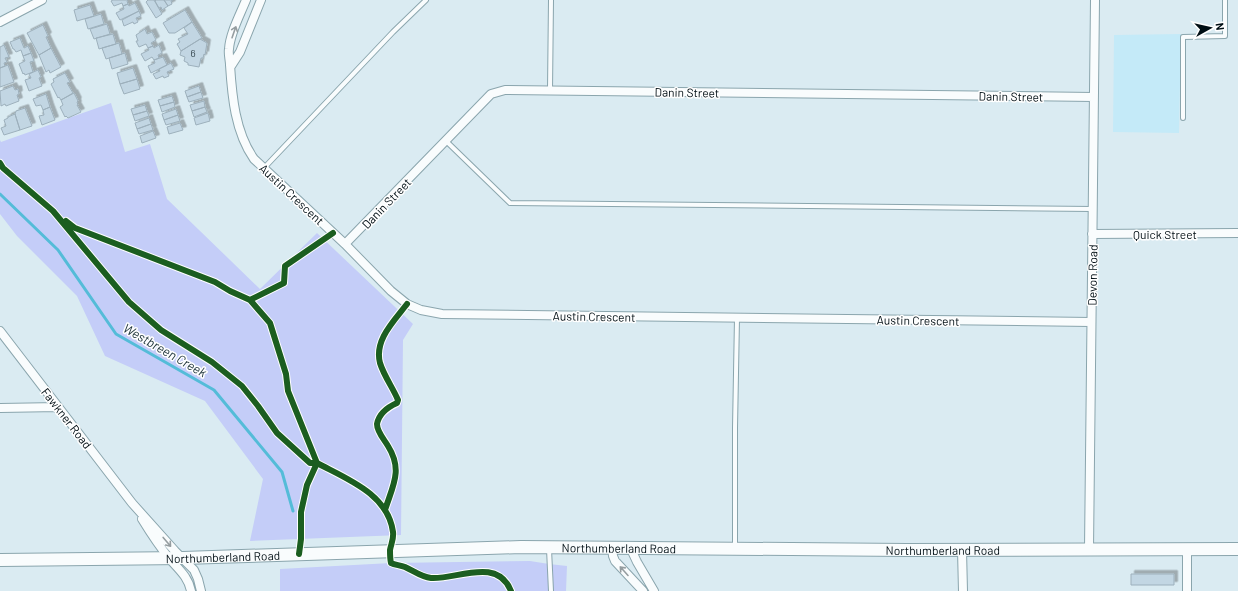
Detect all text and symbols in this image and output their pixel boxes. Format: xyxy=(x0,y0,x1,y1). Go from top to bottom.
north arrow xyxy=(1190,8,1230,48)
text: N xyxy=(1213,22,1227,31)
one-way arrow xyxy=(230,27,238,39)
house number: 6 xyxy=(190,47,196,59)
street label: Danin Street xyxy=(655,84,719,100)
street label: Danin Street xyxy=(979,88,1043,104)
street label: Austin Crescent xyxy=(257,161,327,227)
street label: Danin Street xyxy=(359,175,413,231)
street label: Quick Street xyxy=(1133,227,1197,241)
street label: Devon Road xyxy=(1084,244,1100,306)
street label: Austin Crescent xyxy=(552,308,636,324)
street label: Austin Crescent xyxy=(876,312,960,328)
water label: Westbreen Creek xyxy=(120,320,210,381)
street label: Fawkner Road xyxy=(39,385,95,451)
one-way arrow xyxy=(163,537,172,547)
street label: Northumberland Road xyxy=(562,540,676,555)
street label: Northumberland Road xyxy=(885,543,1000,557)
street label: Northumberland Road xyxy=(166,548,280,565)
one-way arrow xyxy=(620,566,629,576)

